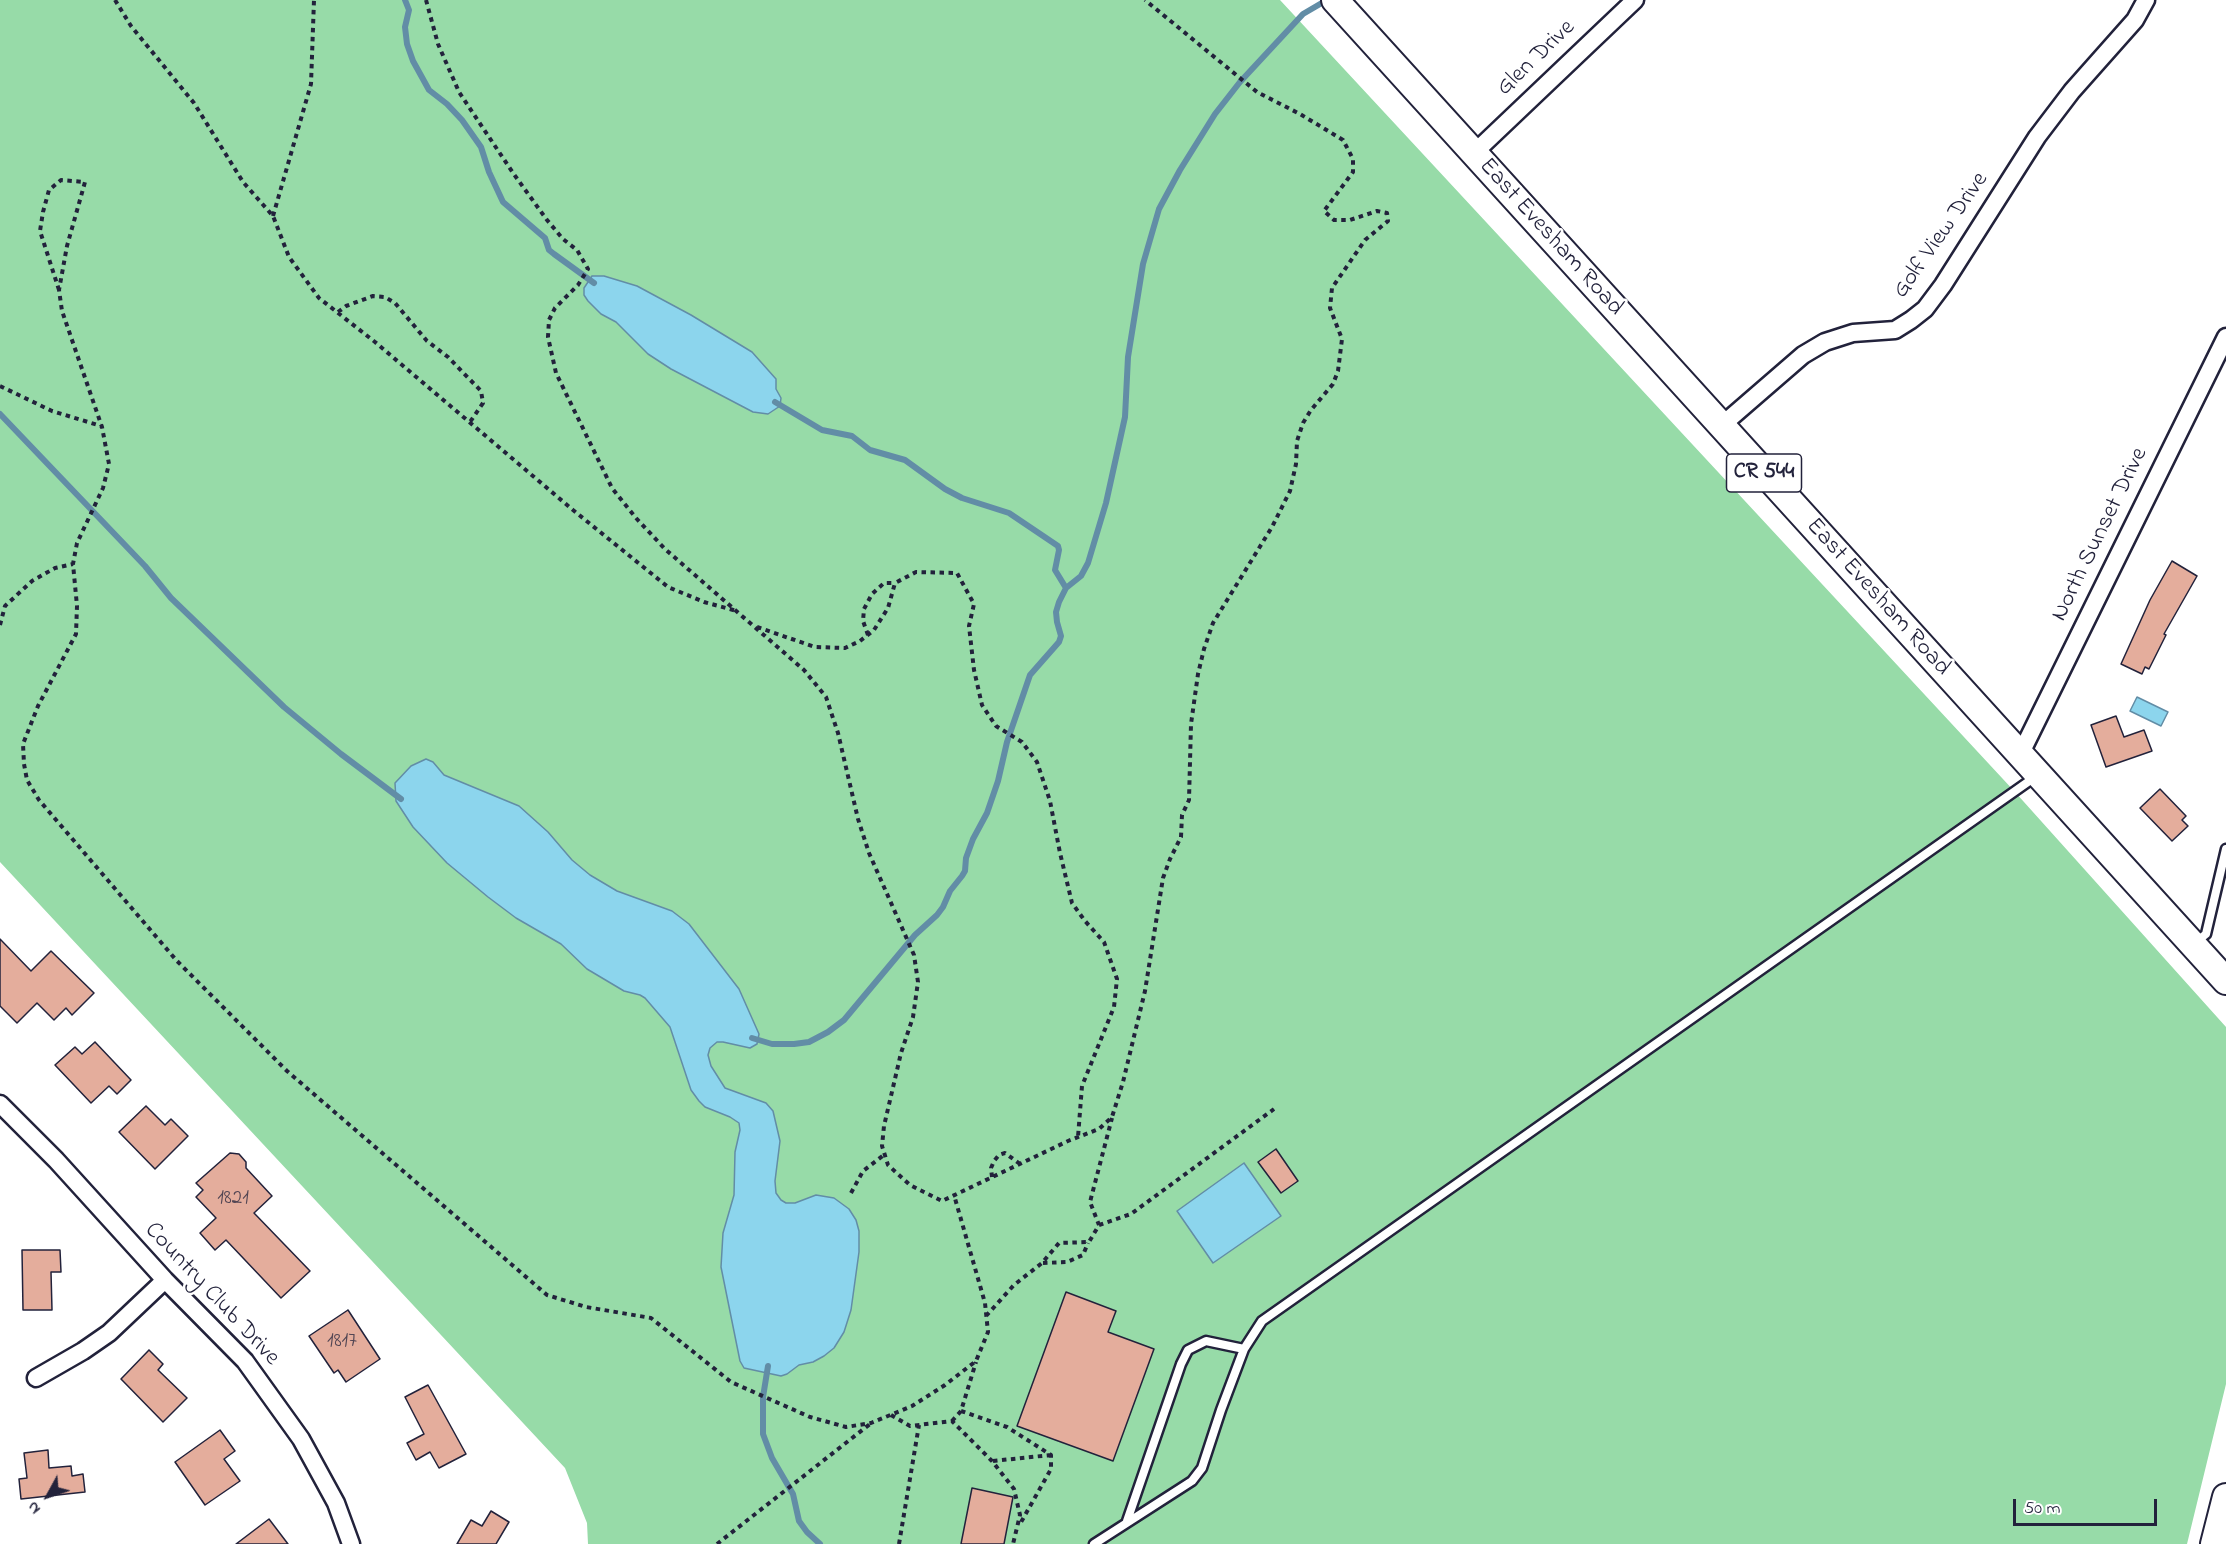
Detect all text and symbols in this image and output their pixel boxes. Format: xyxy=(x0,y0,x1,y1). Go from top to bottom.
street label: Glen Drive xyxy=(1492,15,1582,103)
street label: East Evesham Road xyxy=(1472,153,1628,323)
street label: Golf View Drive xyxy=(1888,167,1996,305)
street label: North Sunset Drive xyxy=(2046,443,2156,627)
road number: CR 544 xyxy=(1726,454,1802,492)
street label: East Evesham Road xyxy=(1799,513,1955,683)
house number: 1821 xyxy=(217,1187,249,1213)
street label: Country Club Drive xyxy=(137,1217,285,1373)
house number: 1817 xyxy=(327,1330,357,1356)
north arrow xyxy=(18,1466,78,1526)
scale bar xyxy=(2016,1487,2160,1525)
text: N xyxy=(22,1496,47,1519)
text: 50 m xyxy=(2024,1496,2061,1522)

